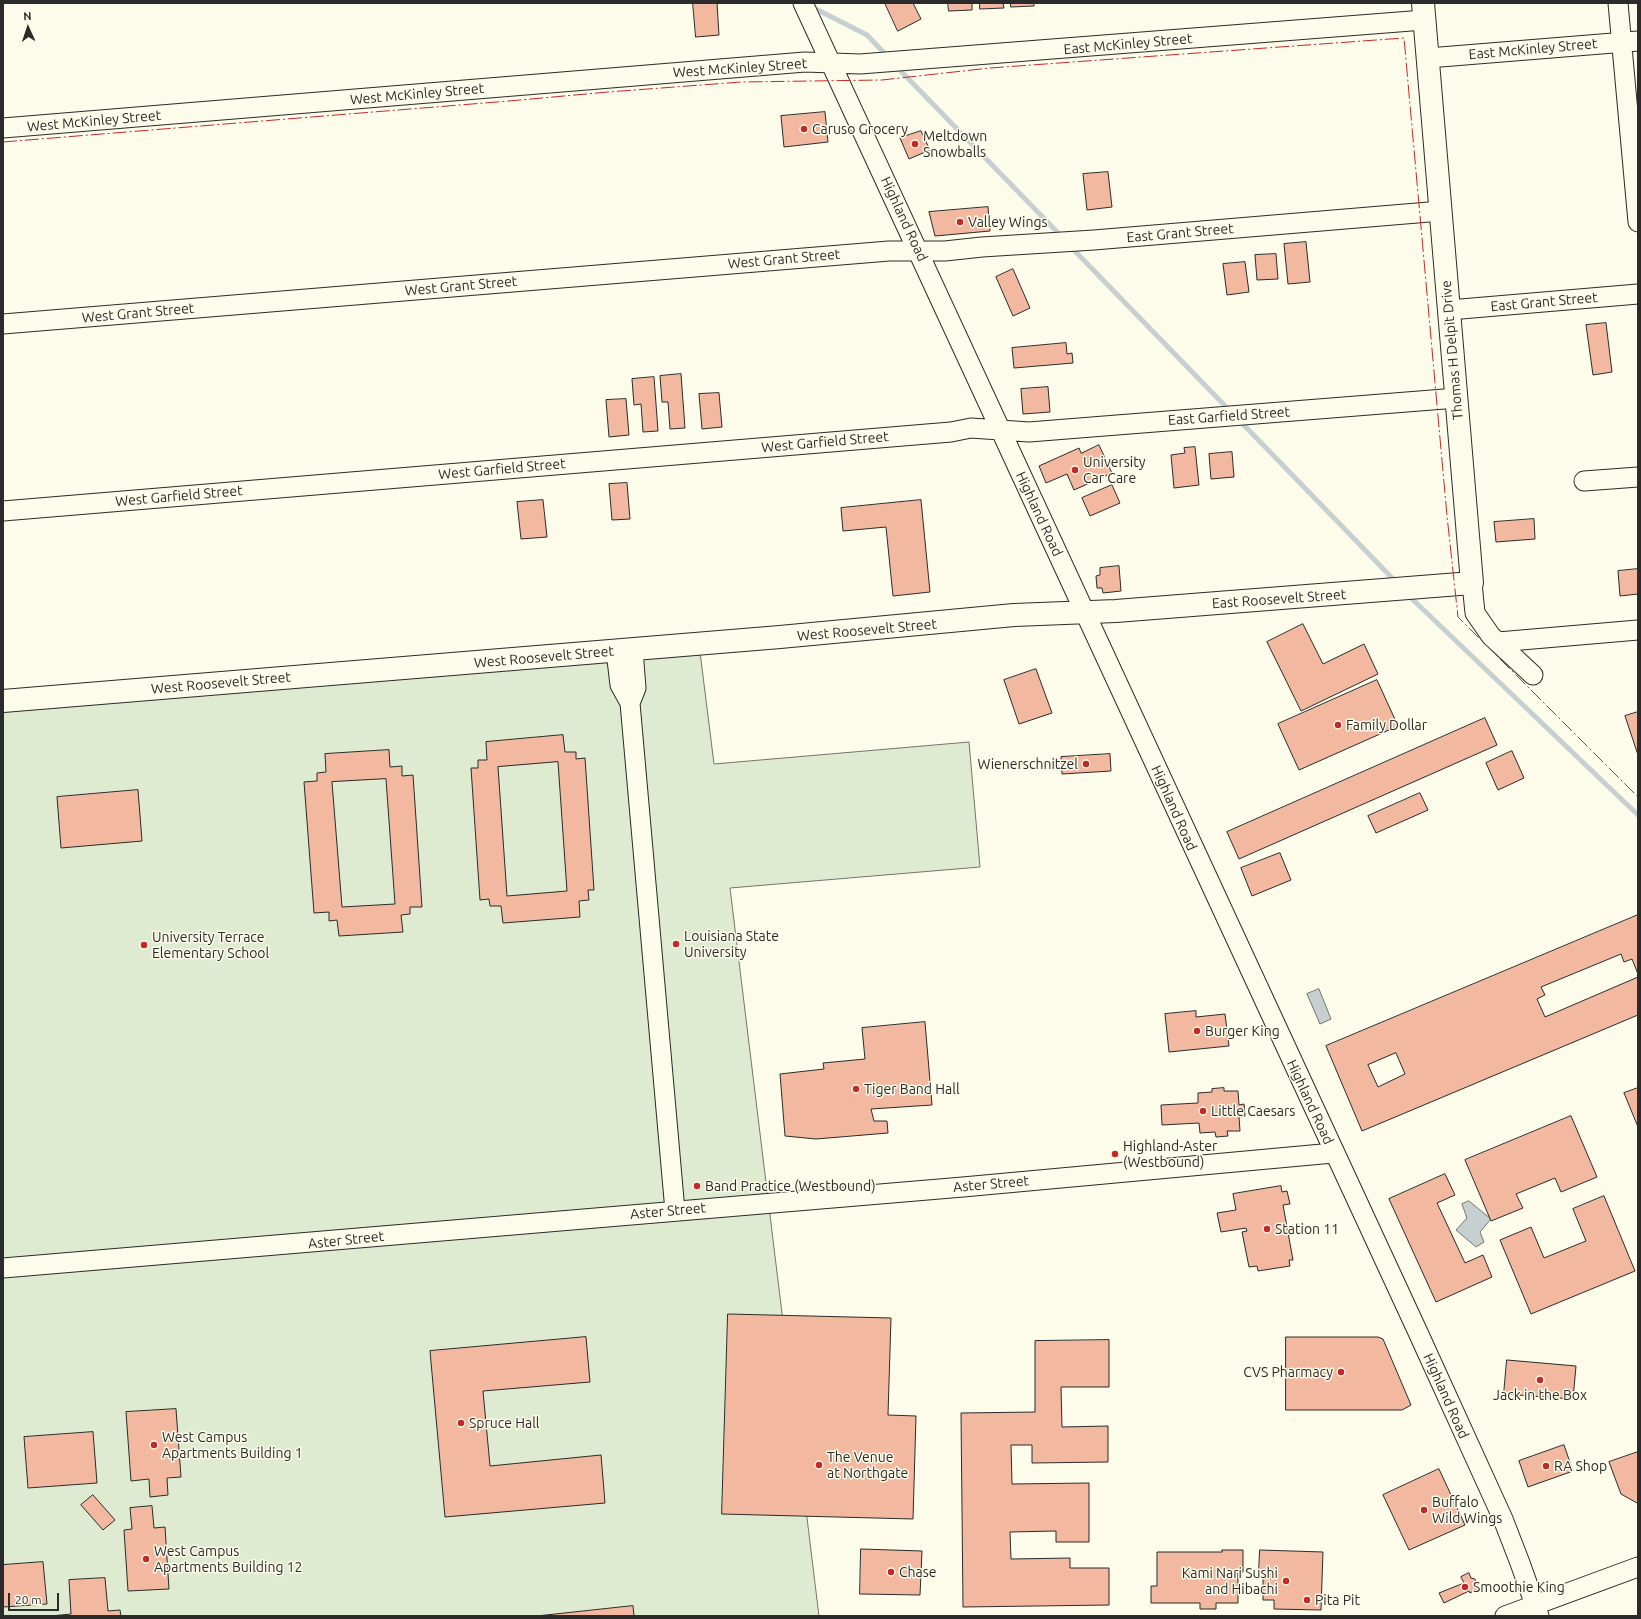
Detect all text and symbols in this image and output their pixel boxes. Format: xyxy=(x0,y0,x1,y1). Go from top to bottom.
north arrow xyxy=(8,8,48,48)
text: N xyxy=(23,10,32,22)
street label: East McKinley Street xyxy=(1063,30,1193,58)
street label: East McKinley Street xyxy=(1468,35,1598,63)
street label: West McKinley Street xyxy=(672,55,808,81)
street label: West McKinley Street xyxy=(349,80,485,108)
street label: West McKinley Street xyxy=(26,107,162,135)
place label: Caruso Grocery xyxy=(812,121,908,137)
marker: Caruso Grocery xyxy=(799,124,809,134)
place label: Meltdown Snowballs xyxy=(923,128,987,160)
marker: Meltdown Snowballs xyxy=(910,139,920,149)
street label: Highland Road xyxy=(877,174,931,264)
place label: Valley Wings xyxy=(968,214,1048,230)
marker: Valley Wings xyxy=(955,217,965,227)
street label: East Grant Street xyxy=(1126,220,1234,246)
street label: West Grant Street xyxy=(727,246,841,272)
street label: West Grant Street xyxy=(404,273,518,299)
street label: Thomas H Delpit Drive xyxy=(1438,279,1466,421)
street label: East Grant Street xyxy=(1490,289,1598,315)
street label: West Grant Street xyxy=(81,300,195,326)
street label: East Garfield Street xyxy=(1167,403,1291,429)
street label: West Garfield Street xyxy=(761,428,889,456)
place label: University Car Care xyxy=(1083,454,1146,486)
street label: West Garfield Street xyxy=(438,455,566,483)
marker: University Car Care xyxy=(1070,465,1080,475)
street label: Highland Road xyxy=(1012,469,1066,559)
street label: West Garfield Street xyxy=(115,482,243,510)
street label: East Roosevelt Street xyxy=(1211,586,1347,612)
street label: West Roosevelt Street xyxy=(796,616,938,644)
street label: West Roosevelt Street xyxy=(473,643,615,671)
street label: West Roosevelt Street xyxy=(150,669,292,697)
place label: Family Dollar xyxy=(1346,717,1427,733)
marker: Family Dollar xyxy=(1333,720,1343,730)
place label: Wienerschnitzel xyxy=(977,756,1078,772)
marker: Wienerschnitzel xyxy=(1081,759,1091,769)
street label: Highland Road xyxy=(1148,763,1200,853)
place label: Louisiana State University xyxy=(684,928,779,960)
place label: University Terrace Elementary School xyxy=(152,929,269,962)
marker: Louisiana State University xyxy=(671,939,681,949)
marker: University Terrace Elementary School xyxy=(139,940,149,950)
place label: Burger King xyxy=(1205,1023,1280,1039)
marker: Burger King xyxy=(1192,1026,1202,1036)
street label: Highland Road xyxy=(1283,1057,1337,1147)
place label: Tiger Band Hall xyxy=(864,1081,960,1097)
marker: Tiger Band Hall xyxy=(851,1084,861,1094)
place label: Little Caesars xyxy=(1211,1103,1295,1119)
marker: Little Caesars xyxy=(1198,1106,1208,1116)
place label: Highland-Aster (Westbound) xyxy=(1123,1138,1217,1170)
marker: Highland-Aster (Westbound) xyxy=(1110,1149,1120,1159)
street label: Aster Street xyxy=(952,1172,1030,1196)
place label: Band Practice (Westbound) xyxy=(705,1178,876,1194)
marker: Band Practice (Westbound) xyxy=(692,1181,702,1191)
street label: Aster Street xyxy=(629,1199,707,1223)
place label: Station 11 xyxy=(1275,1221,1339,1237)
marker: Station 11 xyxy=(1262,1224,1272,1234)
street label: Aster Street xyxy=(307,1228,385,1252)
street label: Highland Road xyxy=(1420,1351,1472,1441)
place label: CVS Pharmacy xyxy=(1243,1364,1333,1380)
marker: CVS Pharmacy xyxy=(1336,1367,1346,1377)
marker: Jack in the Box xyxy=(1535,1375,1545,1385)
place label: Jack in the Box xyxy=(1493,1387,1587,1403)
place label: Spruce Hall xyxy=(469,1415,540,1431)
marker: Spruce Hall xyxy=(456,1418,466,1428)
place label: West Campus Apartments Building 1 xyxy=(162,1429,303,1462)
marker: West Campus Apartments Building 1 xyxy=(149,1440,159,1450)
place label: The Venue at Northgate xyxy=(827,1449,908,1482)
place label: RA Shop xyxy=(1554,1458,1607,1474)
marker: The Venue at Northgate xyxy=(814,1460,824,1470)
marker: RA Shop xyxy=(1541,1461,1551,1471)
place label: Buffalo Wild Wings xyxy=(1432,1494,1502,1526)
marker: Buffalo Wild Wings xyxy=(1419,1505,1429,1515)
place label: West Campus Apartments Building 12 xyxy=(154,1543,302,1576)
marker: West Campus Apartments Building 12 xyxy=(141,1554,151,1564)
place label: Chase xyxy=(899,1564,937,1580)
place label: Kami Nari Sushi and Hibachi xyxy=(1182,1565,1278,1598)
marker: Chase xyxy=(886,1567,896,1577)
marker: Kami Nari Sushi and Hibachi xyxy=(1281,1576,1291,1586)
place label: Smoothie King xyxy=(1473,1579,1565,1595)
marker: Smoothie King xyxy=(1460,1582,1470,1592)
scale bar xyxy=(10,1585,61,1611)
place label: Pita Pit xyxy=(1315,1592,1360,1608)
text: 20 m xyxy=(15,1593,42,1606)
marker: Pita Pit xyxy=(1302,1595,1312,1605)

